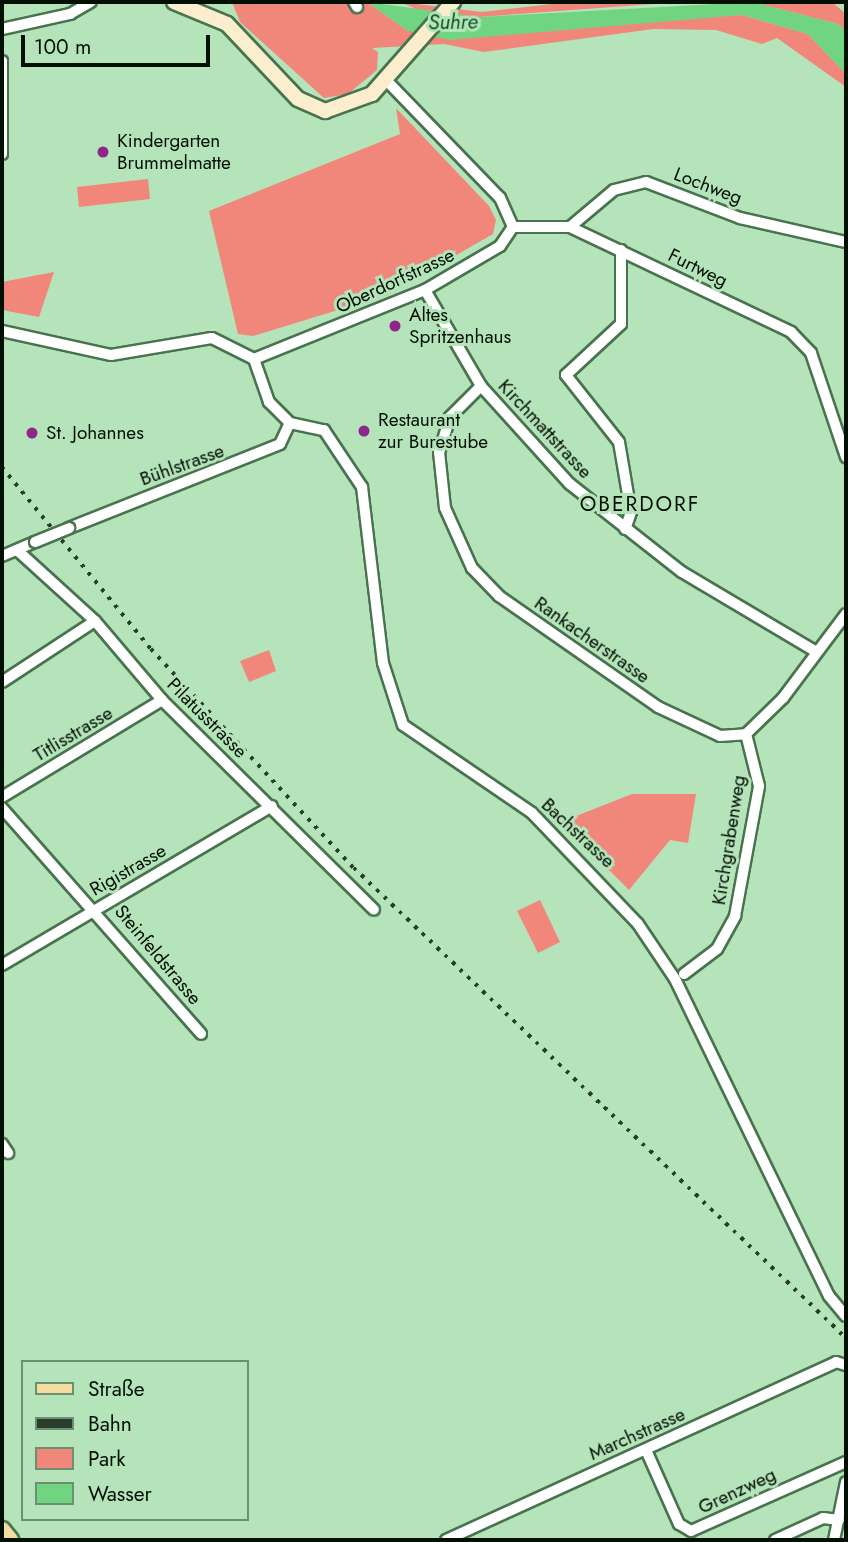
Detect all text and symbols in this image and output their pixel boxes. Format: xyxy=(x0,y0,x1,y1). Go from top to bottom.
water label: Suhre xyxy=(428,9,478,35)
scale bar xyxy=(24,21,214,65)
text: 100 m xyxy=(34,32,91,62)
place label: Kindergarten Brummelmatte xyxy=(117,130,231,174)
marker: Kindergarten Brummelmatte xyxy=(95,144,111,160)
street label: Lochweg xyxy=(671,163,745,209)
street label: Oberdorfstrasse xyxy=(332,244,458,318)
street label: Furtweg xyxy=(665,244,731,292)
place label: Altes Spritzenhaus xyxy=(409,304,511,348)
marker: Altes Spritzenhaus xyxy=(387,318,403,334)
street label: Kirchmattstrasse xyxy=(493,375,597,483)
place label: Restaurant zur Burestube xyxy=(378,409,488,453)
place label: St. Johannes xyxy=(46,422,144,444)
marker: Restaurant zur Burestube xyxy=(356,423,372,439)
marker: St. Johannes xyxy=(24,425,40,441)
street label: Bühlstrasse xyxy=(137,439,227,491)
district label: OBERDORF xyxy=(581,491,699,517)
street label: Rankacherstrasse xyxy=(530,592,654,688)
street label: Pilatusstrasse xyxy=(162,673,252,763)
street label: Titlisstrasse xyxy=(29,701,117,767)
street label: Kirchgrabenweg xyxy=(707,773,751,907)
street label: Bachstrasse xyxy=(537,793,619,873)
street label: Rigistrasse xyxy=(86,839,170,901)
street label: Steinfeldstrasse xyxy=(110,901,206,1009)
legend xyxy=(21,1360,248,1521)
text: Straße xyxy=(88,1374,145,1404)
street label: Marchstrasse xyxy=(585,1403,689,1465)
text: Bahn xyxy=(88,1409,132,1439)
text: Park xyxy=(88,1444,125,1474)
street label: Grenzweg xyxy=(695,1463,779,1519)
text: Wasser xyxy=(88,1479,152,1509)

